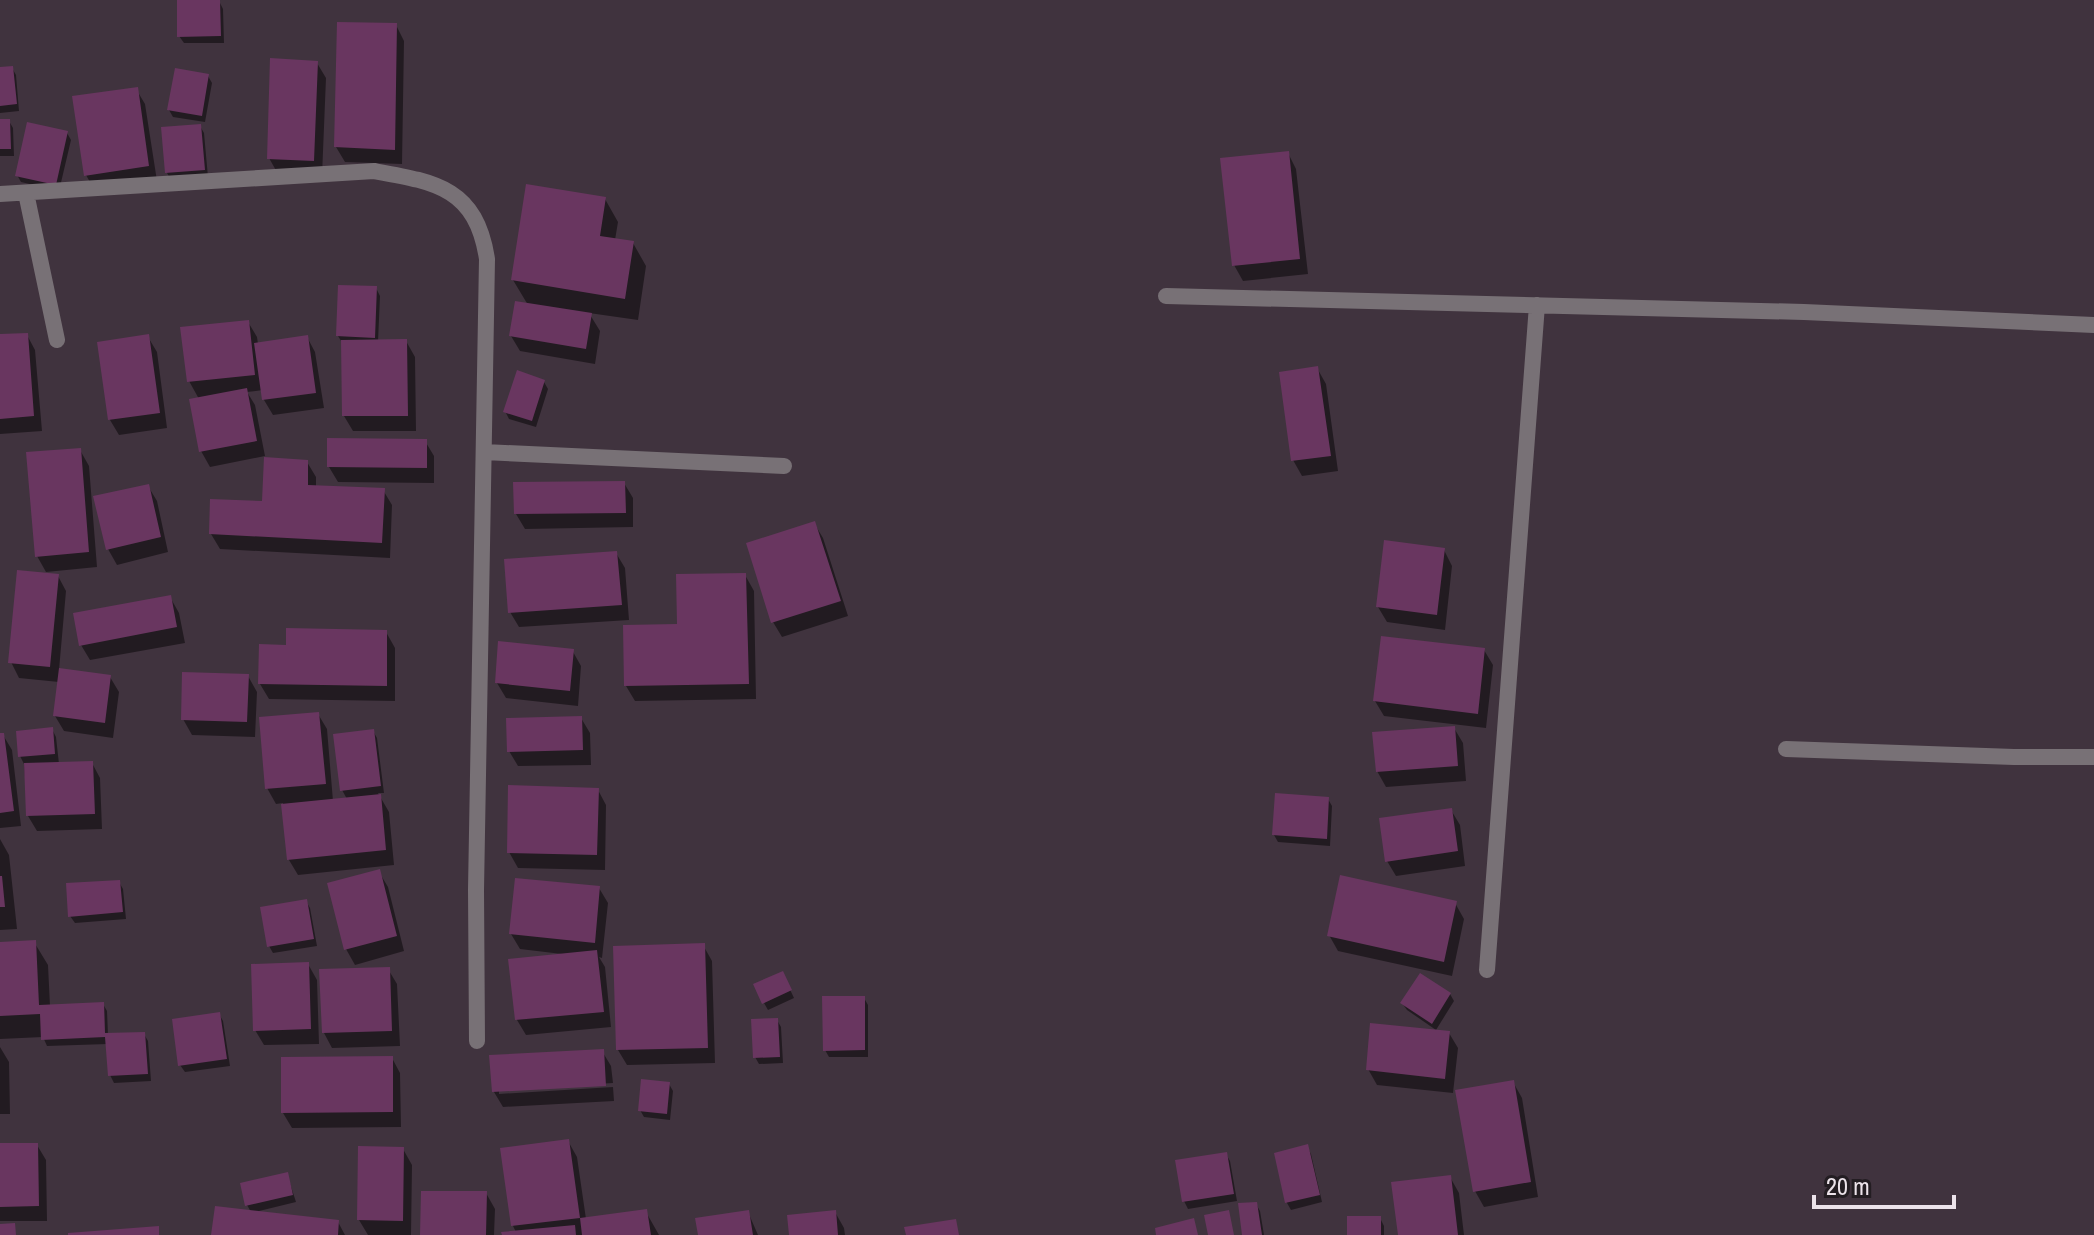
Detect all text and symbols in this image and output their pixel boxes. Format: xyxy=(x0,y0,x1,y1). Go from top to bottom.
scale bar xyxy=(1814,1159,1954,1209)
text: 20 m xyxy=(1826,1170,1870,1202)

